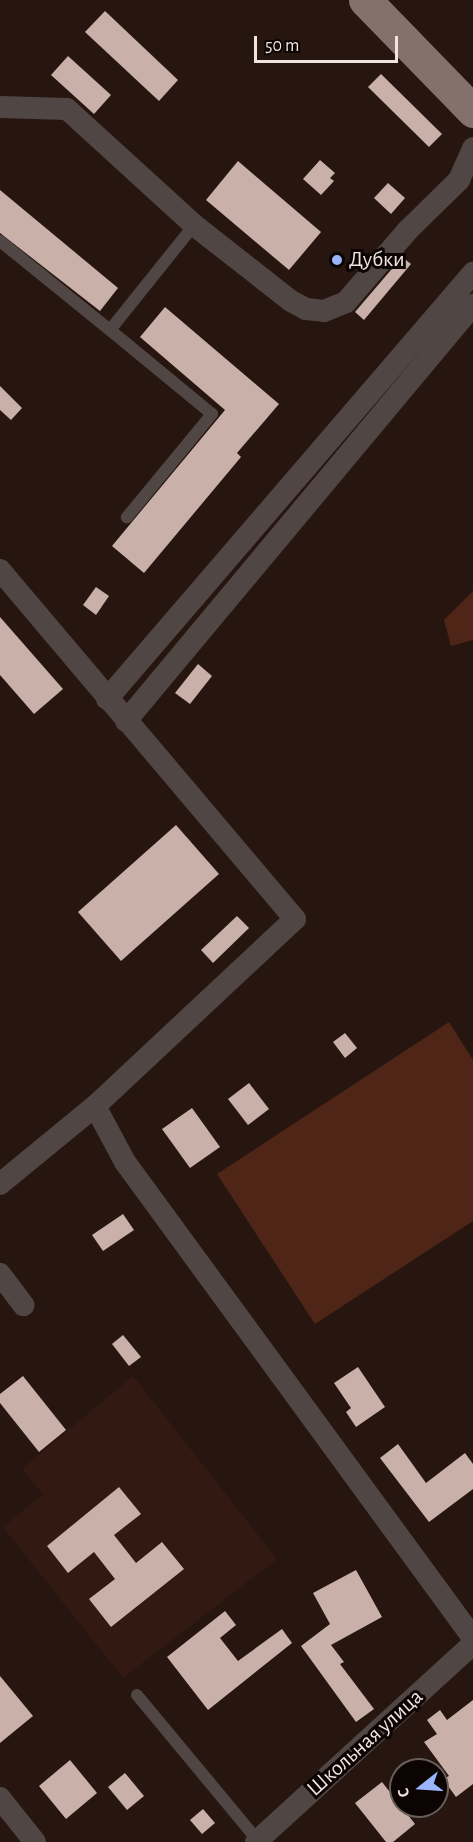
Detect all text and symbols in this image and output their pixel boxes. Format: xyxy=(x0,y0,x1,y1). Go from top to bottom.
scale bar xyxy=(257,24,401,62)
text: 50 m xyxy=(265,37,299,55)
place label: Дубки xyxy=(349,247,405,273)
marker: Дубки xyxy=(330,253,344,267)
street label: Школьная улица xyxy=(301,1684,429,1802)
north arrow xyxy=(389,1758,449,1818)
text: С xyxy=(395,1786,413,1799)

